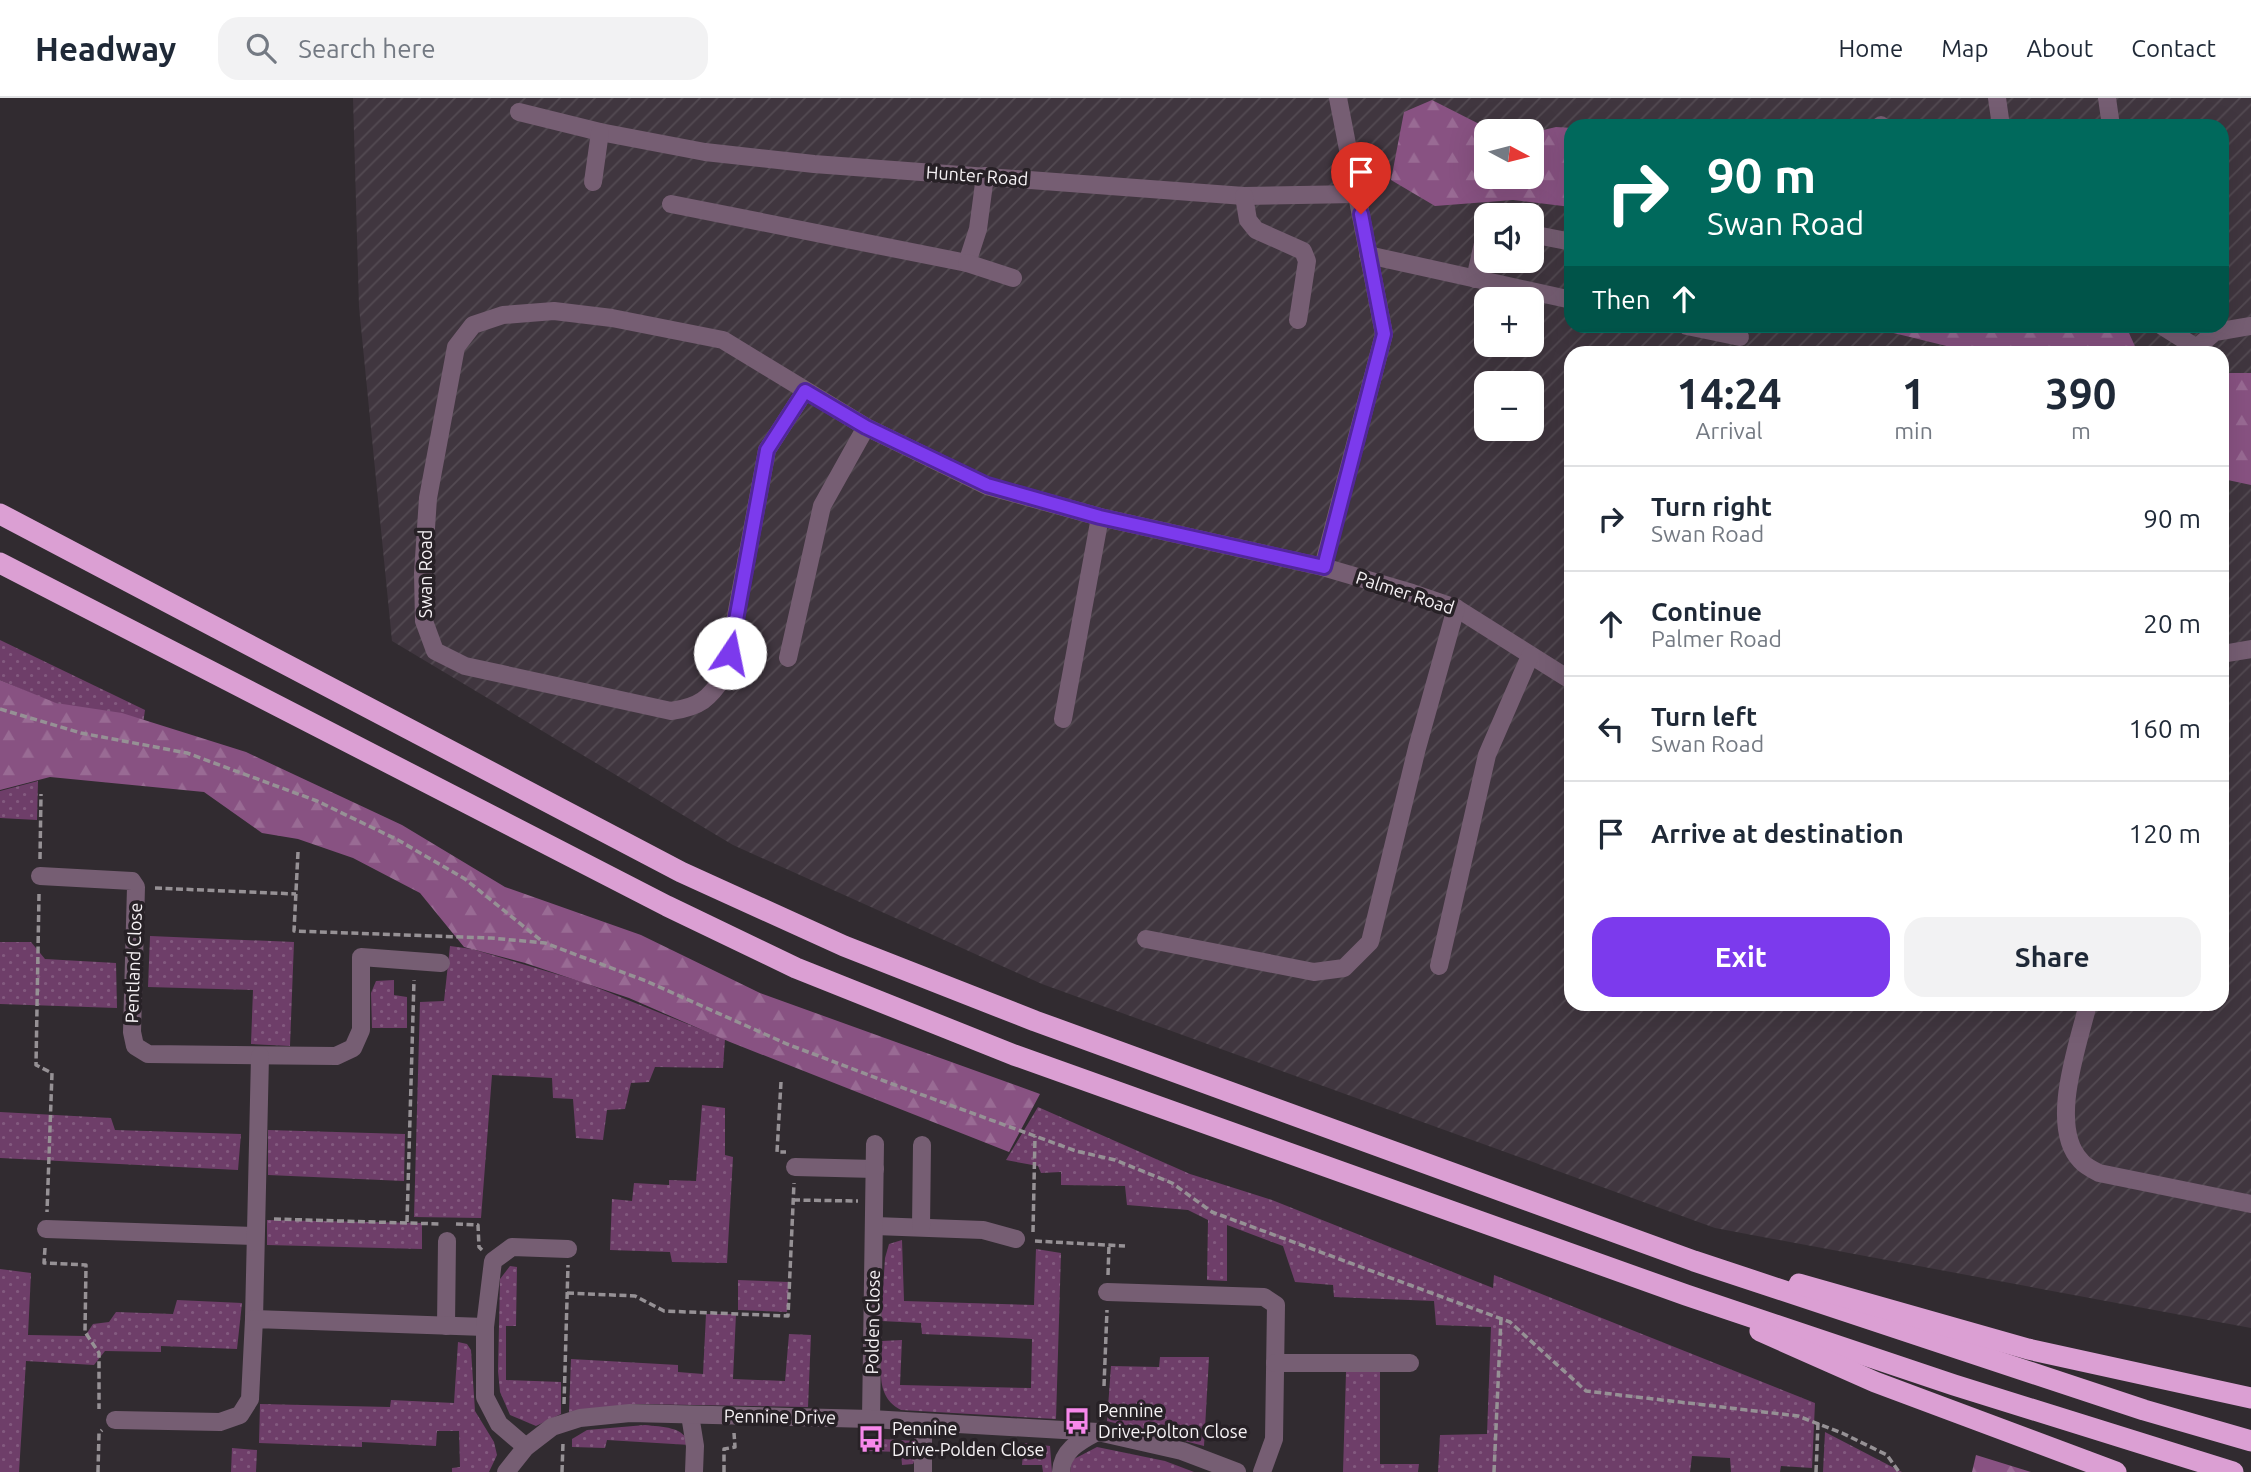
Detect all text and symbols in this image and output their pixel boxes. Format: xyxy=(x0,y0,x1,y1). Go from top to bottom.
search box xyxy=(218,17,708,80)
icon: search xyxy=(242,29,280,67)
text: Headway xyxy=(35,30,176,67)
text: Search here xyxy=(298,34,436,63)
text: Home xyxy=(1838,35,1903,62)
text: Map xyxy=(1941,35,1988,62)
text: About xyxy=(2026,35,2093,62)
text: Contact xyxy=(2131,35,2216,62)
north arrow xyxy=(1474,119,1544,189)
map controls xyxy=(1474,119,1544,441)
pin xyxy=(1331,142,1391,214)
icon: right xyxy=(1592,147,1683,238)
text: 90 m xyxy=(1707,147,1816,202)
icon: arrive xyxy=(1342,153,1380,191)
street label: Hunter Road xyxy=(925,161,1029,189)
button: sound xyxy=(1474,203,1544,273)
text: Swan Road xyxy=(1707,205,1864,241)
icon: ahead xyxy=(1665,280,1703,318)
text: Then xyxy=(1592,285,1651,314)
button: + xyxy=(1474,287,1544,357)
text: 14:24 xyxy=(1677,370,1782,417)
text: 1 xyxy=(1902,370,1925,417)
text: 390 xyxy=(2045,370,2116,417)
button: − xyxy=(1474,371,1544,441)
text: Arrival xyxy=(1696,418,1763,443)
text: min xyxy=(1894,418,1933,443)
text: m xyxy=(2071,418,2091,443)
text: Turn right xyxy=(1651,492,1772,521)
icon: right xyxy=(1592,500,1630,538)
text: 90 m xyxy=(2143,504,2201,533)
text: Swan Road xyxy=(1651,521,1764,546)
street label: Swan Road xyxy=(415,530,435,618)
street label: Palmer Road xyxy=(1353,567,1457,617)
text: Continue xyxy=(1651,597,1762,626)
icon: ahead xyxy=(1592,605,1630,643)
text: 20 m xyxy=(2143,609,2201,638)
position arrow xyxy=(693,616,767,690)
text: Palmer Road xyxy=(1651,626,1782,651)
text: Turn left xyxy=(1651,702,1757,731)
icon: left xyxy=(1592,710,1630,748)
text: 160 m xyxy=(2129,714,2201,743)
text: Swan Road xyxy=(1651,731,1764,756)
icon: arrive xyxy=(1592,815,1630,853)
text: Arrive at destination xyxy=(1651,819,1904,848)
text: 120 m xyxy=(2129,819,2201,848)
street label: Pentland Close xyxy=(121,902,145,1024)
button: Exit xyxy=(1592,917,1890,997)
button: Share xyxy=(1904,917,2201,997)
street label: Polden Close xyxy=(861,1269,883,1375)
place label: Pennine Drive-Polton Close xyxy=(1098,1400,1248,1441)
street label: Pennine Drive xyxy=(724,1405,836,1427)
bus stop icon: Pennine Drive-Polton Close xyxy=(1062,1406,1092,1436)
place label: Pennine Drive-Polden Close xyxy=(892,1418,1044,1459)
bus stop icon: Pennine Drive-Polden Close xyxy=(856,1424,886,1454)

